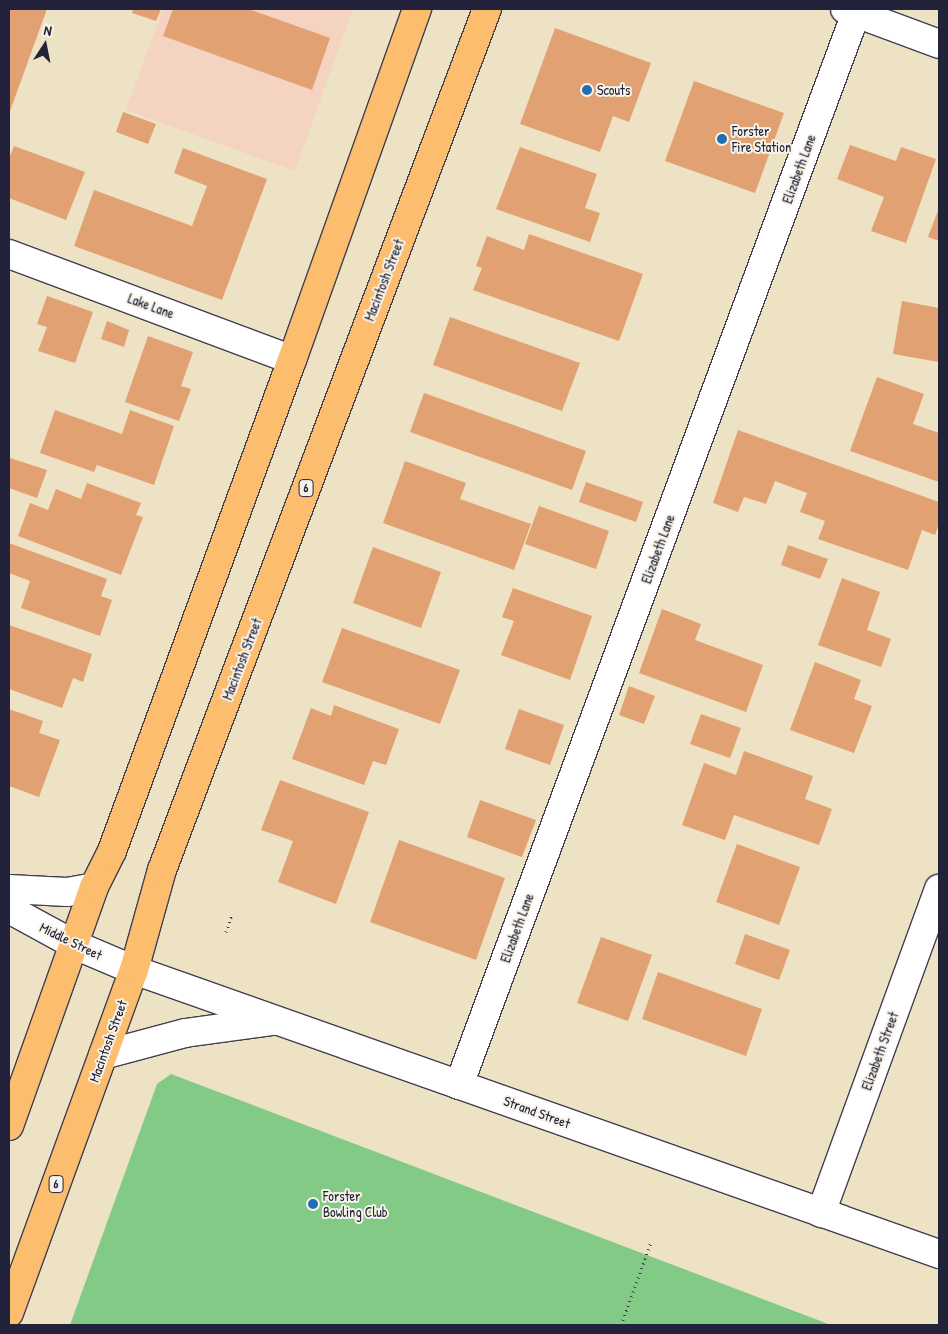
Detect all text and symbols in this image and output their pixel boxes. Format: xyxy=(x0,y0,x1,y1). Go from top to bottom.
north arrow xyxy=(20,20,70,70)
text: N xyxy=(42,20,53,40)
place label: Scouts xyxy=(597,82,630,98)
marker: Scouts xyxy=(581,84,593,96)
place label: Forster Fire Station xyxy=(732,123,791,156)
street label: Elizabeth Lane xyxy=(779,132,819,206)
marker: Forster Fire Station xyxy=(716,133,728,145)
street label: Macintosh Street xyxy=(361,237,407,323)
street label: Lake Lane xyxy=(126,290,176,322)
road number: 6 xyxy=(298,478,314,498)
street label: Elizabeth Lane xyxy=(638,512,678,586)
street label: Macintosh Street xyxy=(219,616,265,702)
street label: Elizabeth Lane xyxy=(497,891,537,965)
street label: Middle Street xyxy=(37,919,105,963)
street label: Macintosh Street xyxy=(85,998,131,1084)
street label: Elizabeth Street xyxy=(858,1009,902,1093)
street label: Strand Street xyxy=(501,1092,573,1132)
road number: 6 xyxy=(48,1174,64,1194)
place label: Forster Bowling Club xyxy=(323,1188,388,1220)
marker: Forster Bowling Club xyxy=(307,1198,319,1210)

